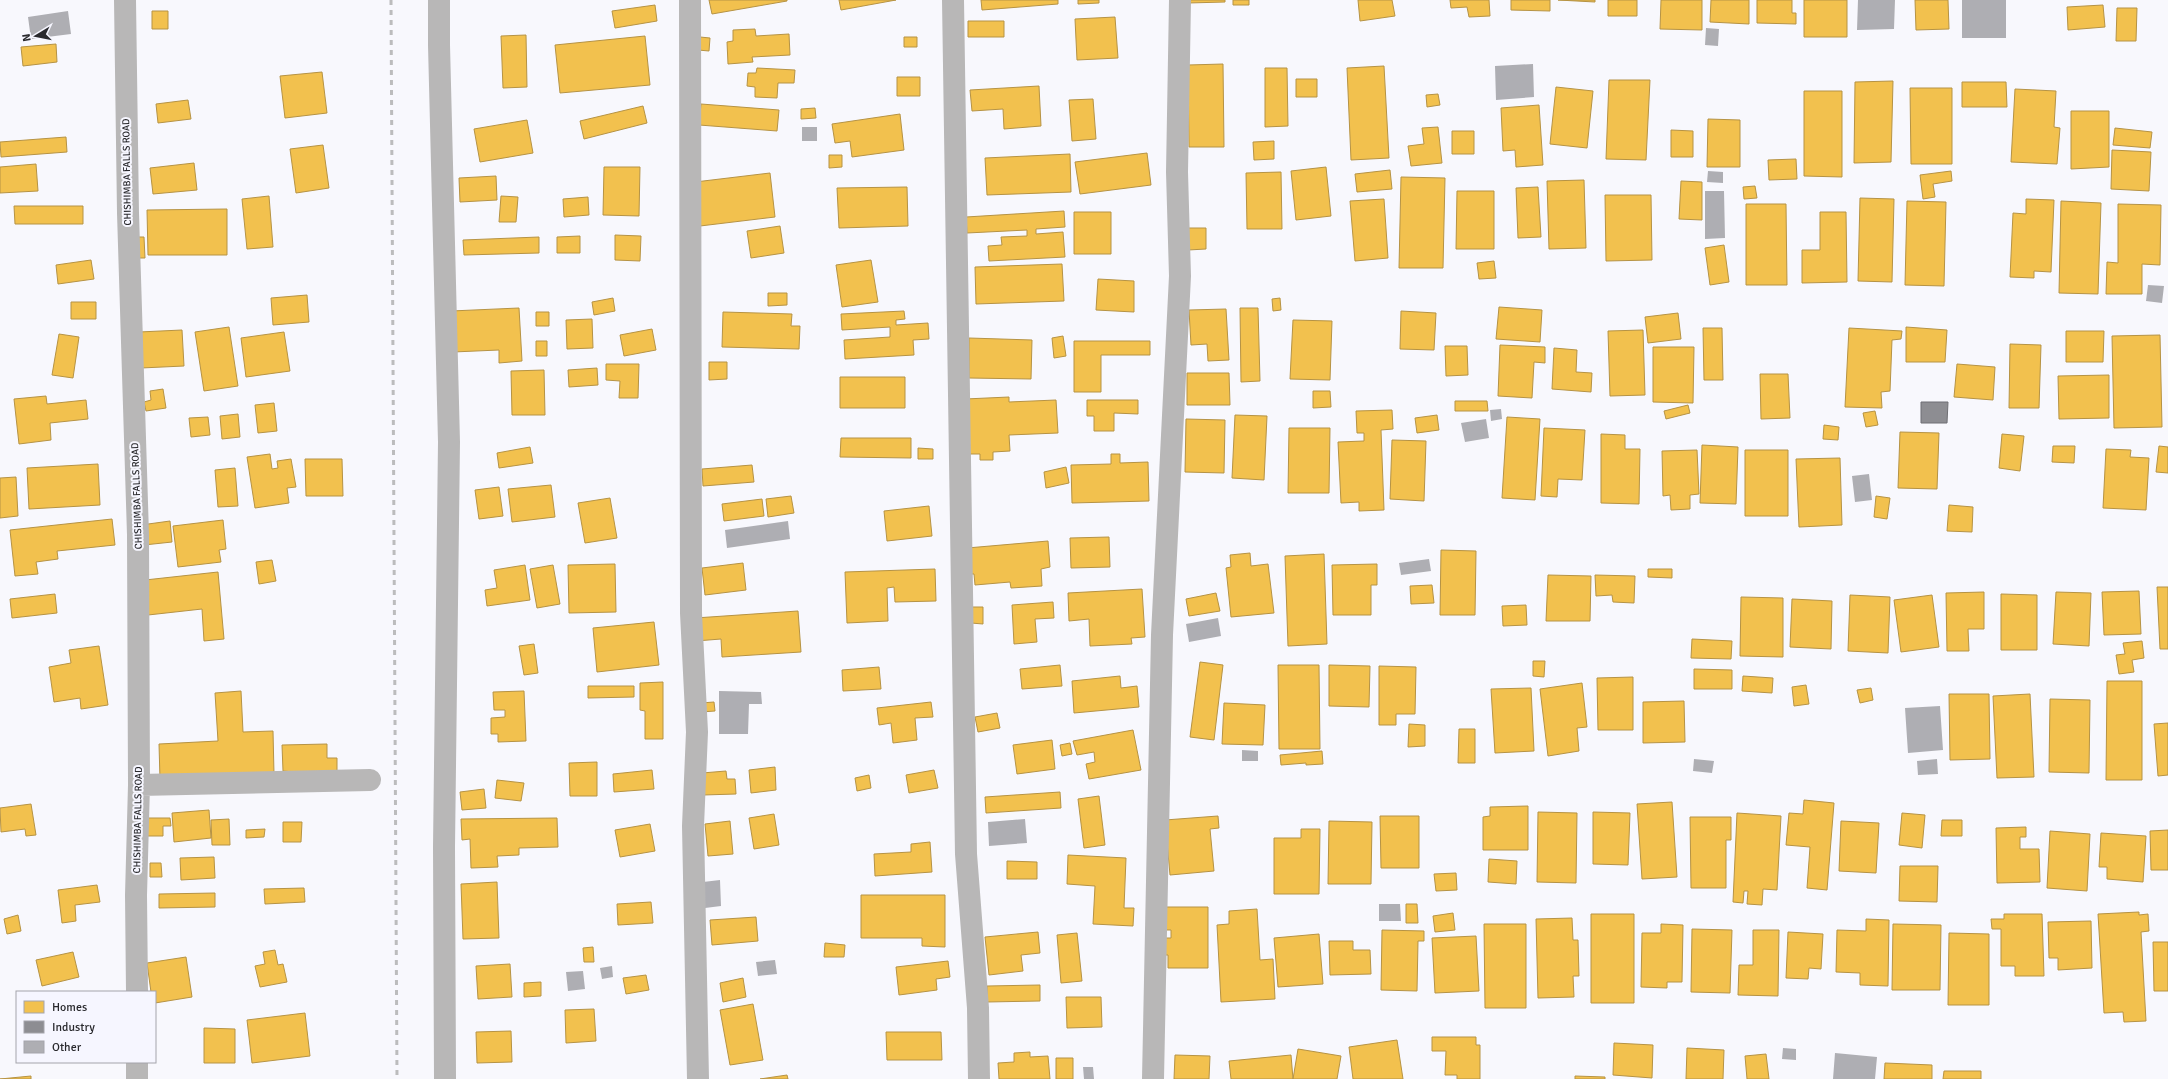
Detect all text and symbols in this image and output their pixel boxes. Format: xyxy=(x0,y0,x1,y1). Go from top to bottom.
north arrow xyxy=(16,16,56,56)
text: N xyxy=(20,33,34,43)
street label: CHISHIMBA FALLS ROAD xyxy=(120,118,134,226)
street label: CHISHIMBA FALLS ROAD xyxy=(129,442,145,550)
street label: CHISHIMBA FALLS ROAD xyxy=(131,766,145,874)
legend xyxy=(16,991,156,1063)
text: Homes xyxy=(52,1000,87,1015)
text: Industry xyxy=(52,1020,95,1035)
text: Other xyxy=(52,1040,82,1055)

